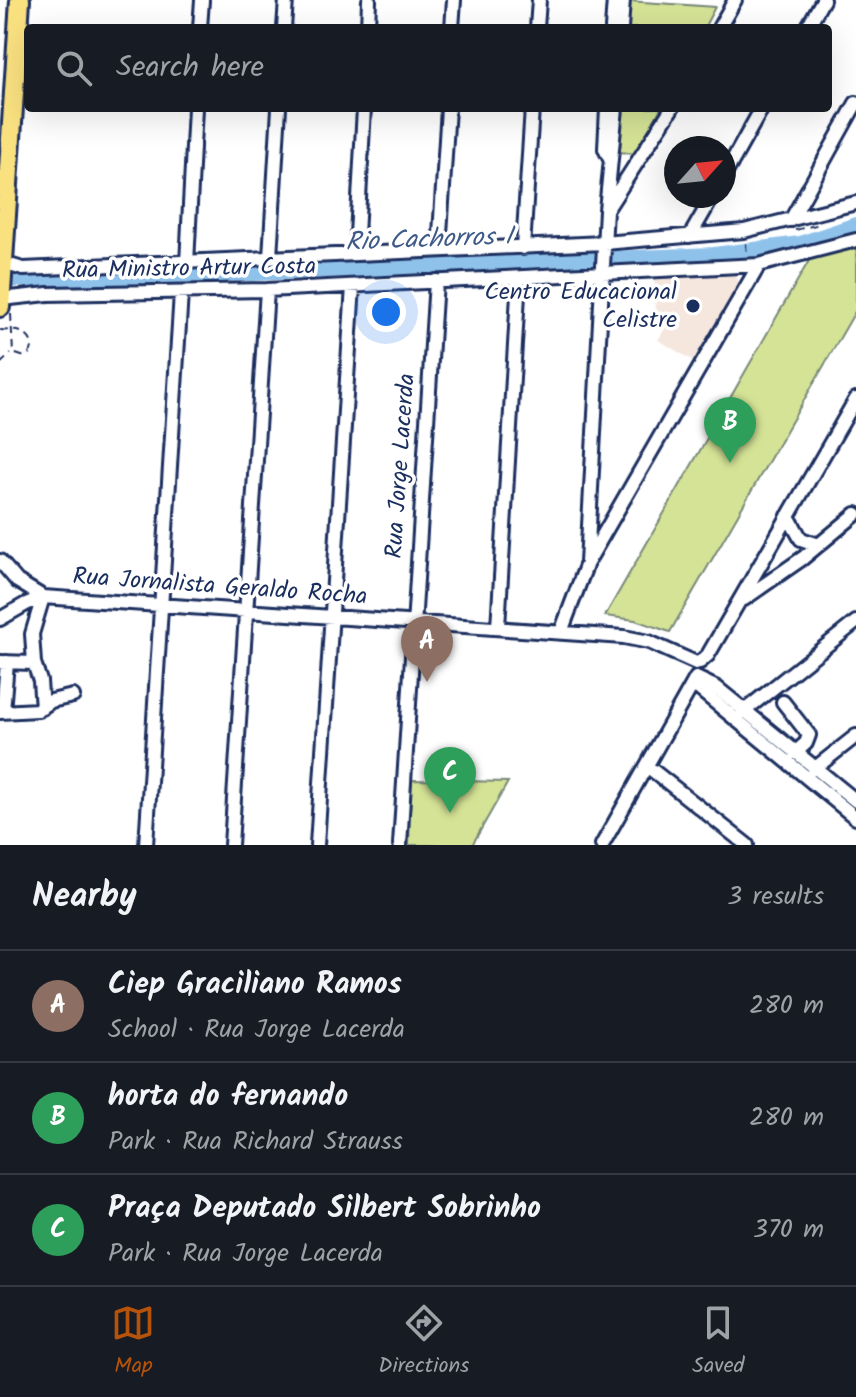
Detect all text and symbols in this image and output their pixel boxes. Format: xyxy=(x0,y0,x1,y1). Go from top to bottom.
search box xyxy=(24,24,832,112)
text: Search here xyxy=(116,44,264,92)
icon: search xyxy=(52,46,96,90)
north arrow xyxy=(664,136,736,208)
water label: Rio Cachorros I xyxy=(345,216,517,264)
street label: Rua Ministro Artur Costa xyxy=(61,247,317,291)
place label: Centro Educacional Celistre xyxy=(485,273,677,340)
your location xyxy=(366,292,406,332)
marker: Centro Educacional Celistre xyxy=(684,297,702,315)
street label: Rua Jorge Lacerda xyxy=(375,372,427,560)
pin: B xyxy=(704,397,756,463)
street label: Rua Jornalista Geraldo Rocha xyxy=(71,557,369,617)
pin: A xyxy=(401,616,453,682)
pin: C xyxy=(424,747,476,813)
text: Nearby xyxy=(32,870,137,924)
text: 3 results xyxy=(727,876,824,918)
text: Ciep Graciliano Ramos xyxy=(108,961,402,1009)
text: A xyxy=(50,985,66,1027)
text: 280 m xyxy=(749,985,824,1027)
text: School · Rua Jorge Lacerda xyxy=(108,1009,405,1051)
text: horta do fernando xyxy=(108,1073,348,1121)
text: B xyxy=(50,1097,66,1139)
text: 280 m xyxy=(749,1097,824,1139)
text: Park · Rua Richard Strauss xyxy=(108,1121,403,1163)
text: Praça Deputado Silbert Sobrinho xyxy=(108,1185,541,1233)
text: C xyxy=(50,1209,66,1251)
text: 370 m xyxy=(753,1209,824,1251)
text: Park · Rua Jorge Lacerda xyxy=(108,1233,383,1275)
tab: Map xyxy=(111,1301,155,1384)
tab: Directions xyxy=(378,1301,470,1384)
tab: Saved xyxy=(692,1301,745,1384)

